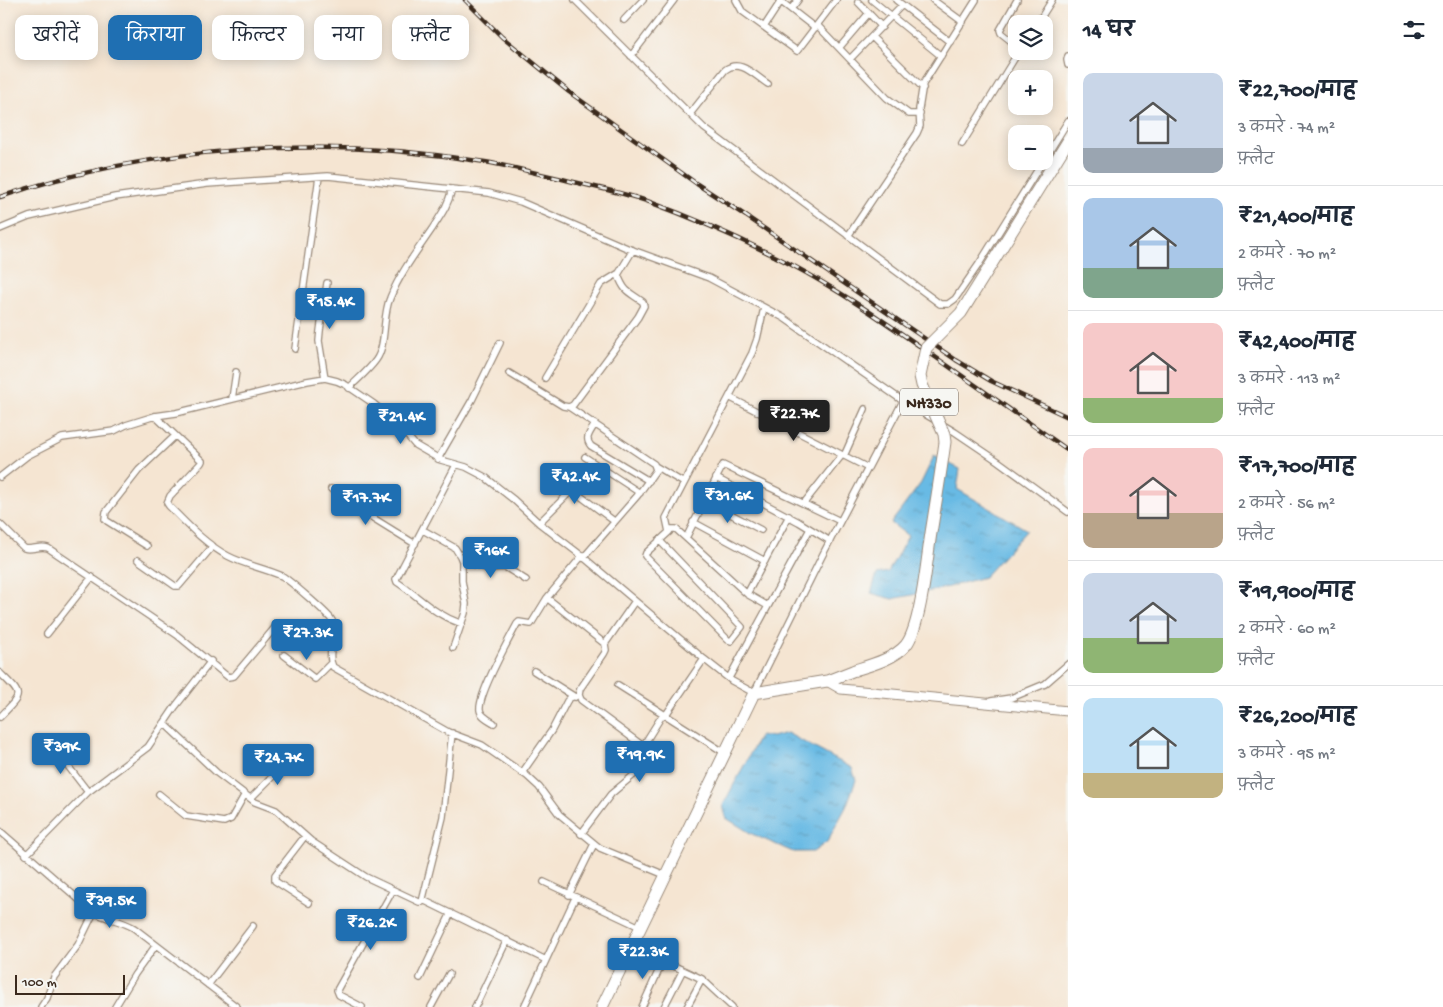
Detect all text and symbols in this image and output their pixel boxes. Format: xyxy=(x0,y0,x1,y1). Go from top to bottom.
chip: खरीदें xyxy=(15,15,98,60)
chip: किराया xyxy=(108,15,202,60)
chip: फ़िल्टर xyxy=(212,15,304,60)
chip: नया xyxy=(314,15,382,60)
chip: फ़्लैट xyxy=(392,15,469,60)
map controls xyxy=(1008,15,1053,170)
button: layers xyxy=(1008,15,1053,60)
icon: filters xyxy=(1400,16,1428,44)
text: 14 घर xyxy=(1083,20,1134,45)
button: + xyxy=(1008,70,1053,115)
text: ₹22,700/माह xyxy=(1238,80,1356,105)
icon: home xyxy=(1123,93,1183,153)
text: 3 कमरे · 74 m² xyxy=(1238,120,1335,139)
button: − xyxy=(1008,125,1053,170)
text: फ़्लैट xyxy=(1238,152,1274,171)
text: ₹21,400/माह xyxy=(1238,206,1354,231)
icon: home xyxy=(1123,218,1183,278)
text: 2 कमरे · 70 m² xyxy=(1238,246,1336,265)
text: फ़्लैट xyxy=(1238,278,1274,297)
pin: ₹15.4K xyxy=(289,288,371,330)
text: ₹15.4K xyxy=(306,294,354,313)
text: ₹42,400/माह xyxy=(1238,331,1355,356)
icon: home xyxy=(1123,343,1183,403)
text: 3 कमरे · 113 m² xyxy=(1238,371,1340,390)
road number: NH330 xyxy=(900,388,958,416)
pin: ₹22.7K xyxy=(753,400,835,442)
pin: ₹21.4K xyxy=(360,402,442,445)
text: फ़्लैट xyxy=(1238,403,1274,422)
text: ₹22.7K xyxy=(770,406,818,425)
text: ₹21.4K xyxy=(378,409,424,428)
text: ₹17,700/माह xyxy=(1238,456,1355,481)
pin: ₹42.4K xyxy=(534,462,616,505)
icon: home xyxy=(1123,468,1183,528)
text: ₹42.4K xyxy=(551,469,599,488)
pin: ₹31.6K xyxy=(687,482,769,524)
pin: ₹17.7K xyxy=(325,484,407,526)
text: ₹31.6K xyxy=(704,488,752,507)
text: ₹17.7K xyxy=(342,490,390,509)
text: 2 कमरे · 56 m² xyxy=(1238,496,1335,515)
text: फ़्लैट xyxy=(1238,528,1274,547)
pin: ₹16K xyxy=(461,536,521,579)
text: ₹16K xyxy=(474,543,508,562)
text: ₹19,900/माह xyxy=(1238,581,1354,606)
icon: home xyxy=(1123,593,1183,653)
pin: ₹27.3K xyxy=(266,618,348,661)
text: 2 कमरे · 60 m² xyxy=(1238,621,1336,640)
text: ₹27.3K xyxy=(282,625,332,644)
text: फ़्लैट xyxy=(1238,653,1274,672)
text: ₹26,200/माह xyxy=(1238,706,1356,731)
icon: home xyxy=(1123,718,1183,778)
pin: ₹39K xyxy=(31,732,91,775)
text: ₹39K xyxy=(43,739,79,758)
pin: ₹19.9K xyxy=(599,740,681,783)
pin: ₹24.7K xyxy=(237,744,319,786)
text: 3 कमरे · 95 m² xyxy=(1238,746,1336,765)
text: ₹19.9K xyxy=(616,747,664,766)
text: ₹24.7K xyxy=(254,750,302,769)
text: फ़्लैट xyxy=(1238,778,1274,797)
pin: ₹39.5K xyxy=(69,886,151,929)
text: ₹39.5K xyxy=(85,893,135,912)
pin: ₹26.2K xyxy=(330,908,412,951)
text: ₹26.2K xyxy=(347,915,395,934)
pin: ₹22.3K xyxy=(602,938,684,980)
text: ₹22.3K xyxy=(619,944,667,963)
scale bar xyxy=(15,972,125,995)
text: 100 m xyxy=(22,975,57,992)

